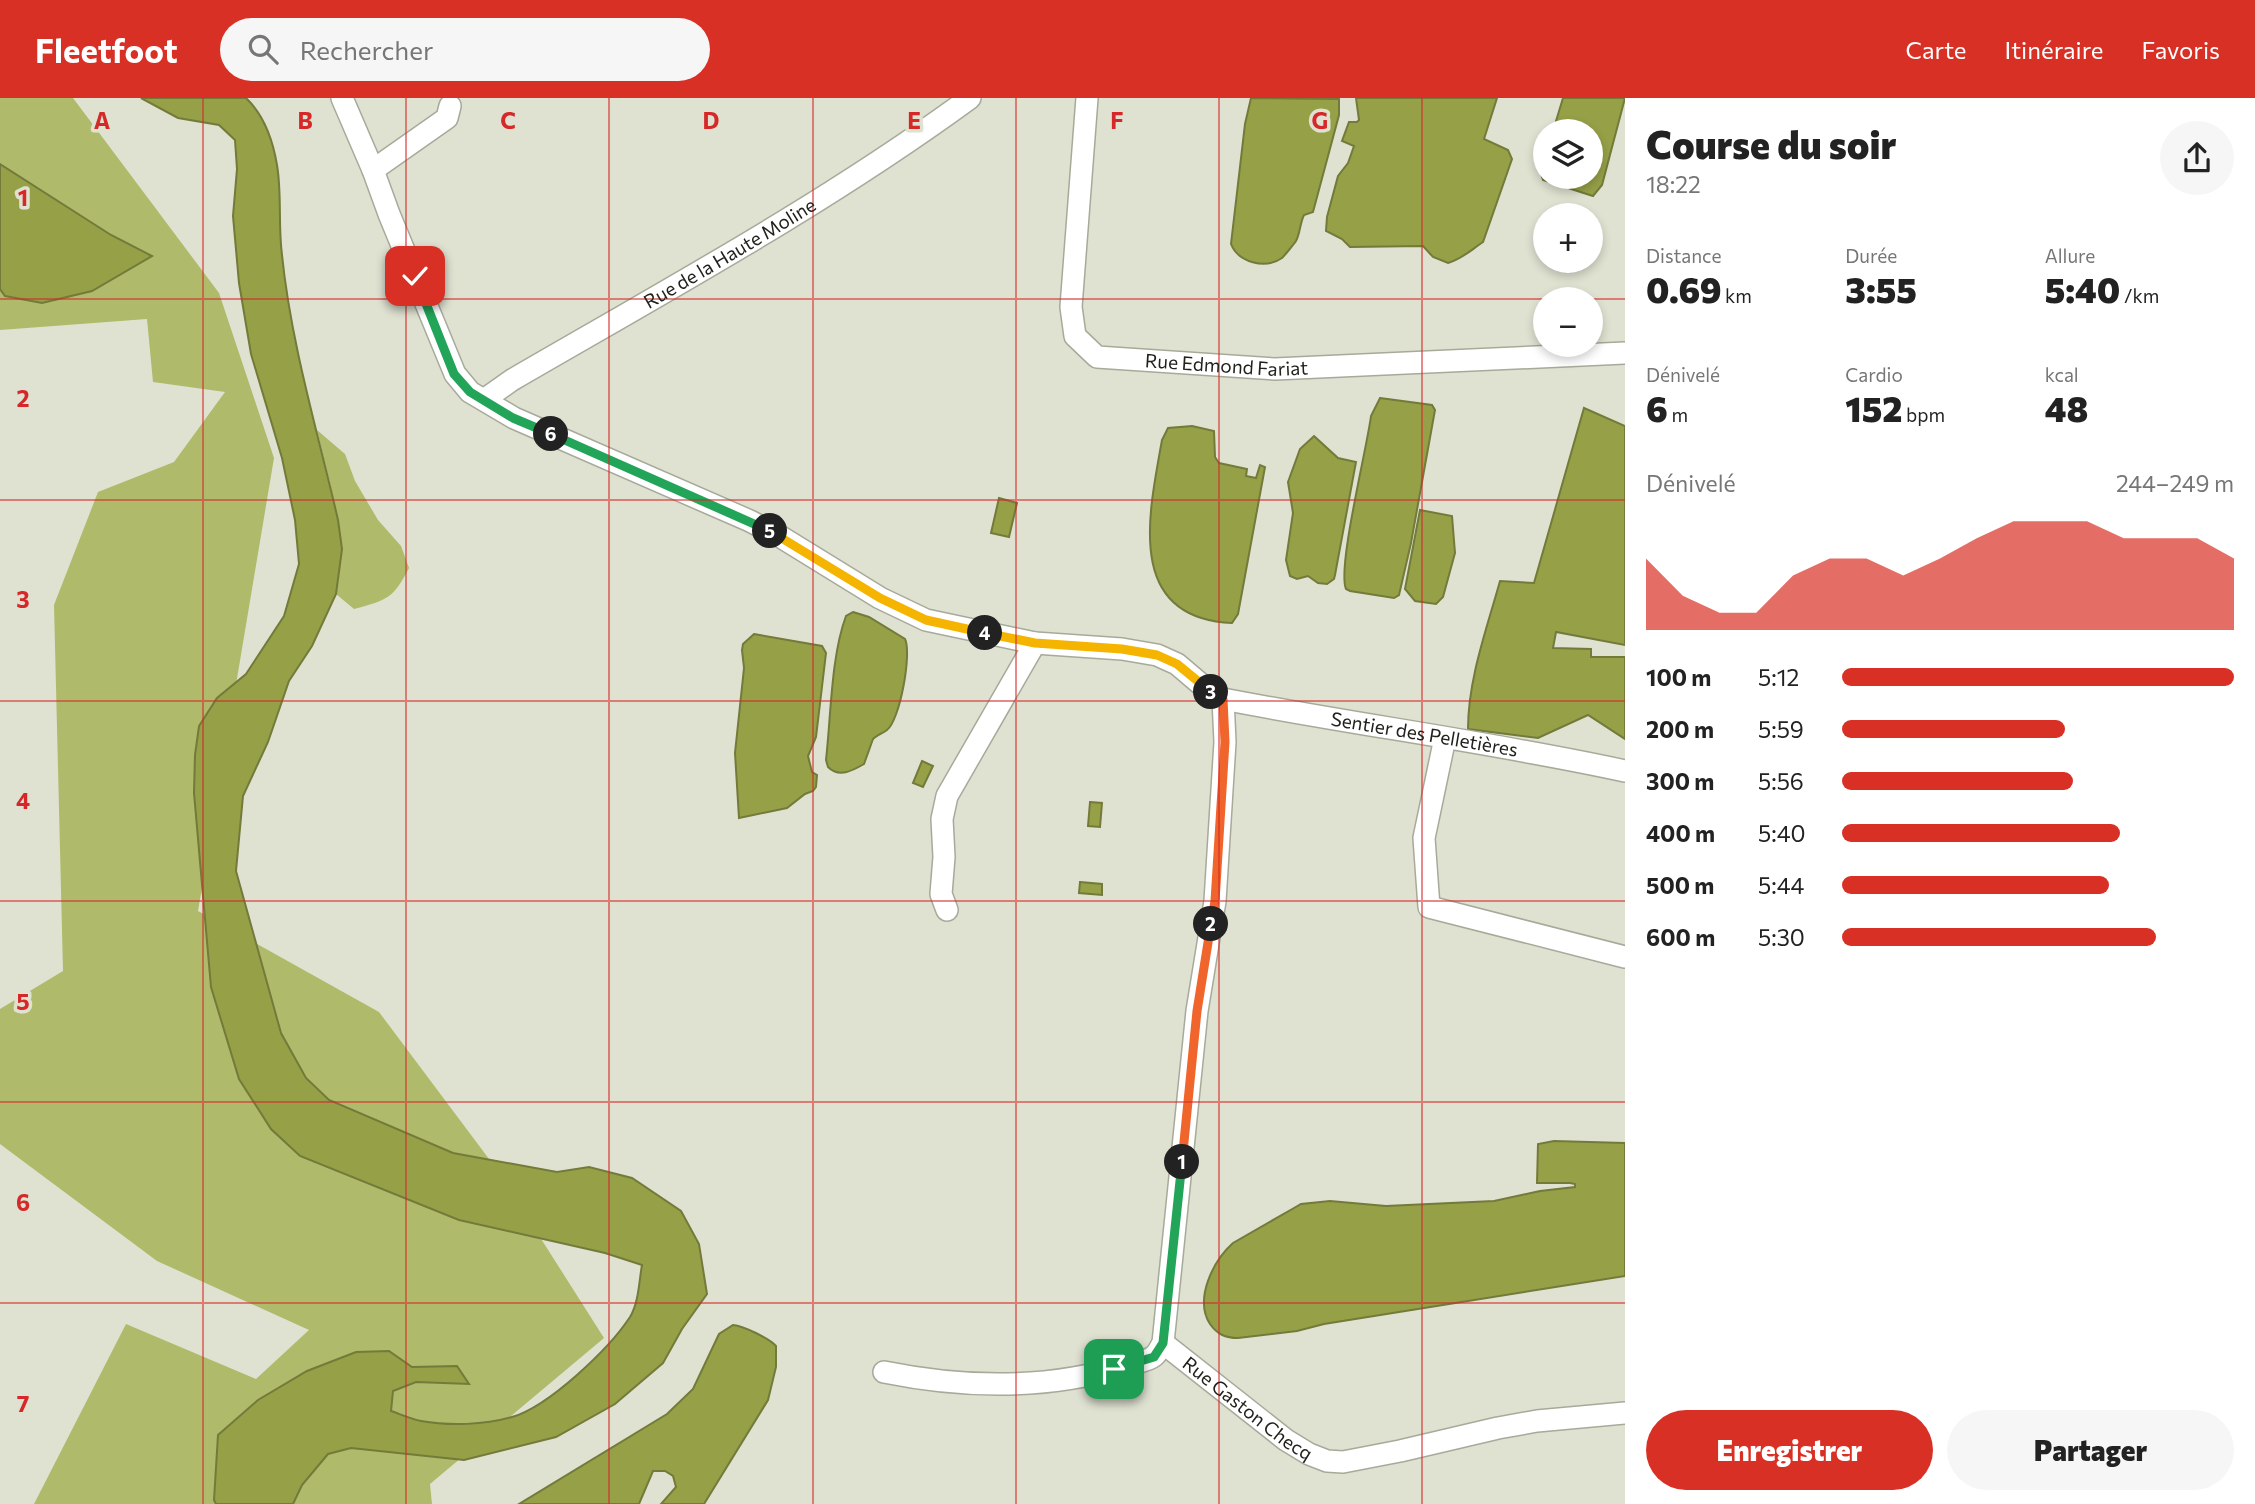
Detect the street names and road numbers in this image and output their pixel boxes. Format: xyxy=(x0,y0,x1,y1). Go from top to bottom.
street label: Rue de la Haute Moline xyxy=(639,193,820,313)
street label: Rue Edmond Fariat xyxy=(1144,348,1309,380)
street label: Sentier des Pelletières xyxy=(1329,707,1520,761)
street label: Rue Gaston Checq xyxy=(1178,1351,1317,1465)

